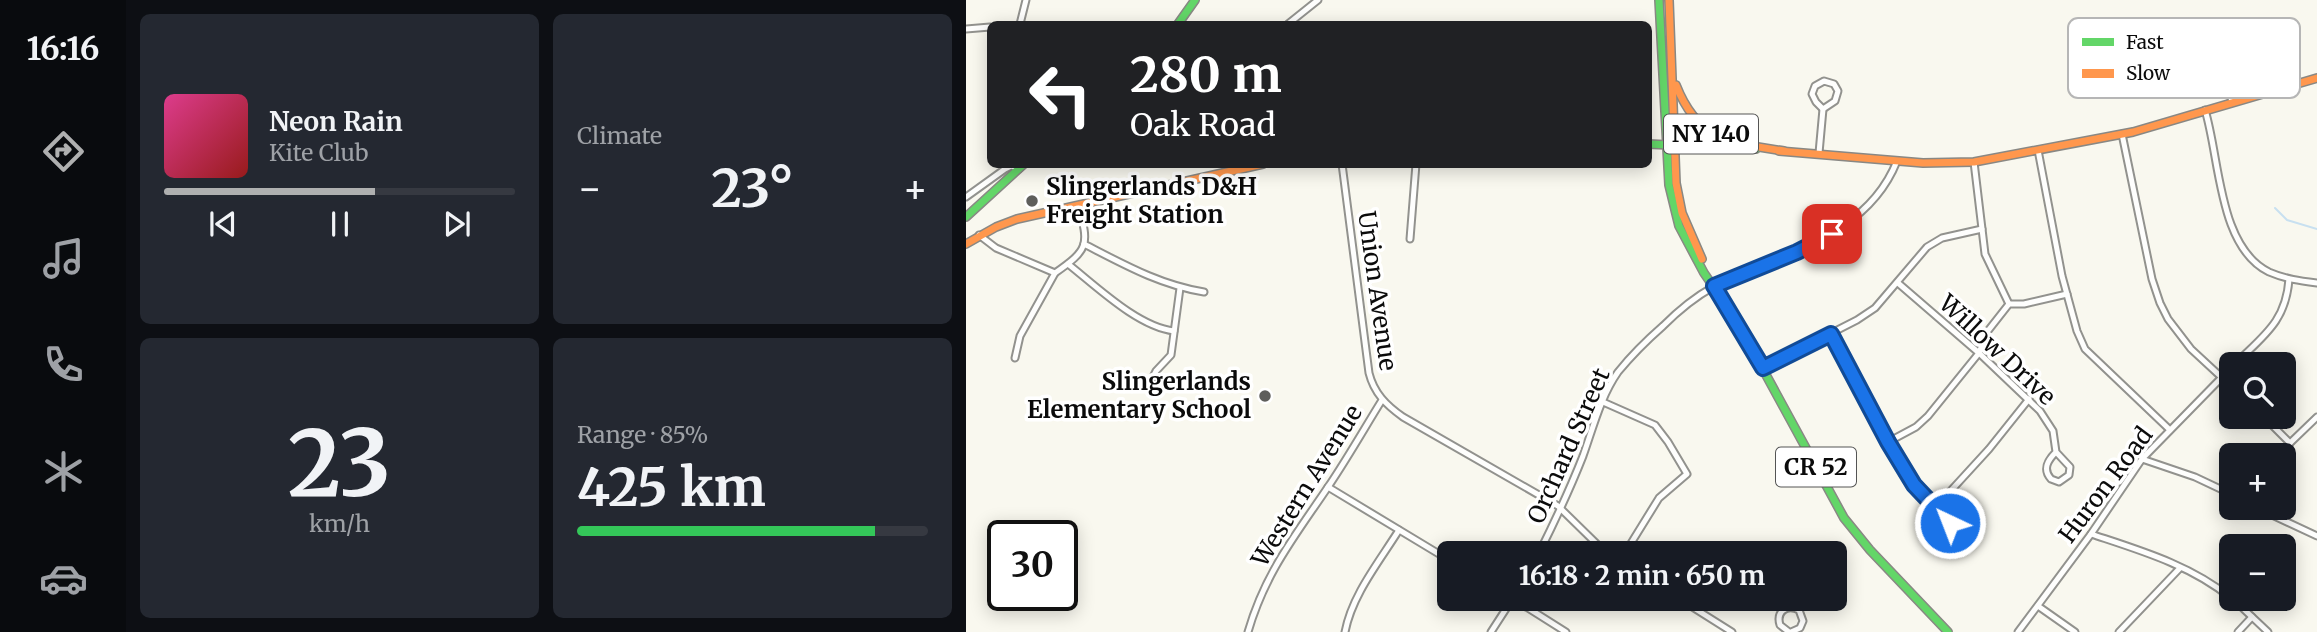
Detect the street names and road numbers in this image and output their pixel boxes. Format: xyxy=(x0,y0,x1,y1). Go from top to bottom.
road number: NY 140 xyxy=(1664,114,1758,154)
street label: Union Avenue xyxy=(1351,209,1404,373)
street label: Willow Drive xyxy=(1932,287,2062,412)
street label: Orchard Street xyxy=(1520,363,1617,528)
street label: Western Avenue xyxy=(1244,399,1369,573)
street label: Huron Road xyxy=(2052,420,2159,549)
road number: CR 52 xyxy=(1776,447,1856,486)

